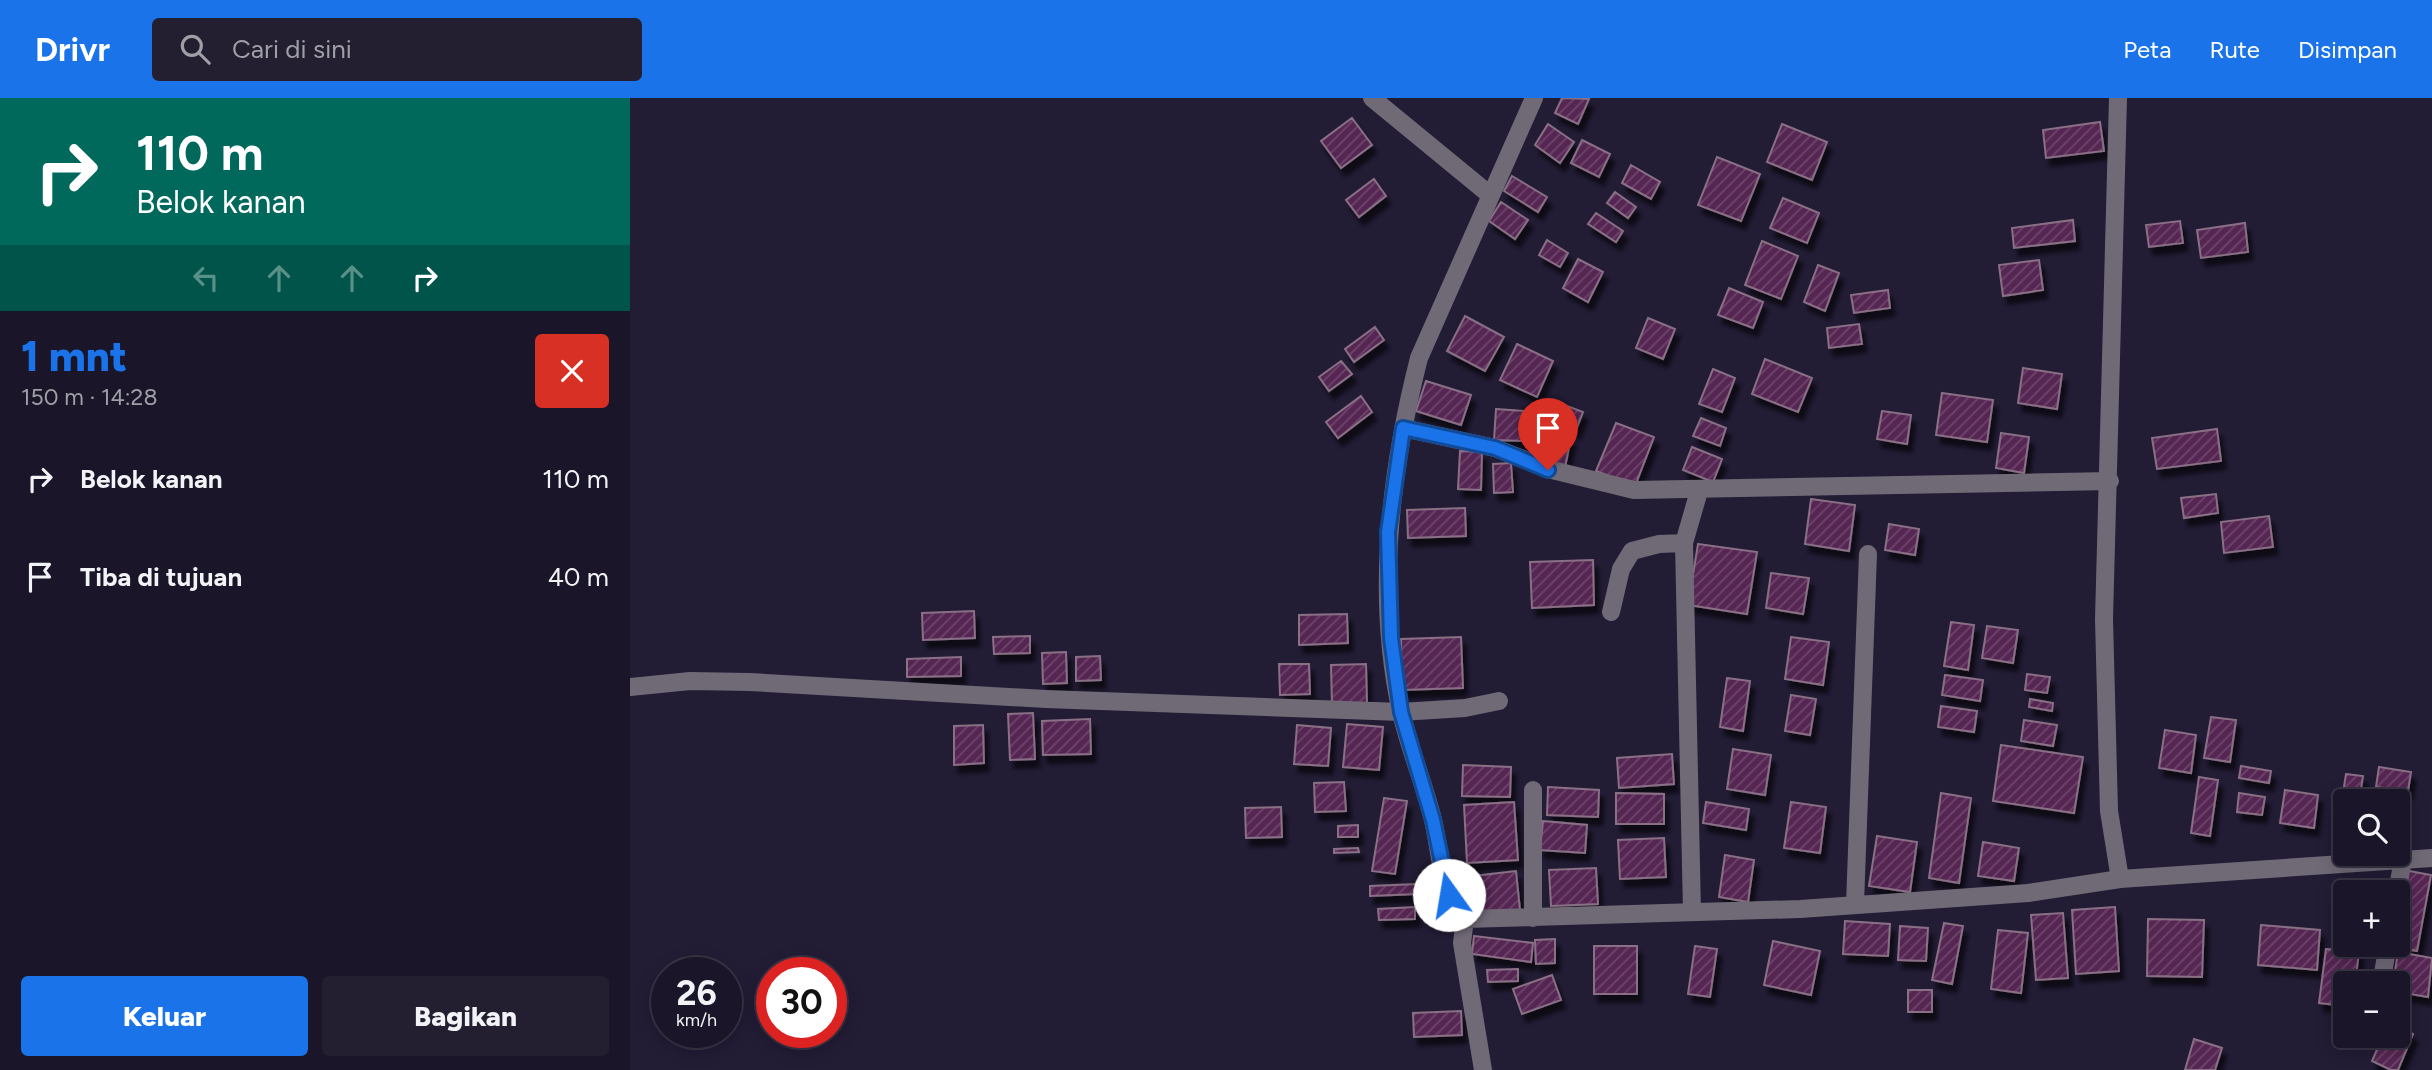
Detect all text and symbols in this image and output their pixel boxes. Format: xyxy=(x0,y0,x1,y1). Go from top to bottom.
search box xyxy=(152,18,642,81)
text: Drivr xyxy=(35,30,110,69)
icon: search xyxy=(176,30,214,68)
text: Cari di sini xyxy=(232,33,352,65)
text: Peta xyxy=(2123,35,2171,64)
text: Rute xyxy=(2209,35,2260,64)
text: Disimpan xyxy=(2298,35,2397,64)
text: 110 m xyxy=(136,123,264,182)
icon: right xyxy=(21,126,112,217)
text: Belok kanan xyxy=(136,183,306,221)
icon: left xyxy=(187,259,225,297)
icon: ahead xyxy=(260,259,298,297)
icon: ahead xyxy=(333,259,371,297)
icon: right xyxy=(406,259,444,297)
text: 1 mnt xyxy=(21,331,127,382)
button: close xyxy=(535,334,609,408)
text: 150 m · 14:28 xyxy=(21,383,158,411)
pin xyxy=(1518,398,1578,470)
icon: arrive xyxy=(1529,409,1567,447)
icon: right xyxy=(21,460,59,498)
text: Belok kanan xyxy=(80,463,223,495)
text: 110 m xyxy=(542,463,609,495)
icon: arrive xyxy=(21,558,59,596)
text: Tiba di tujuan xyxy=(80,561,242,593)
text: 40 m xyxy=(548,561,609,593)
map controls xyxy=(2333,789,2410,1048)
button: search xyxy=(2333,789,2410,866)
position arrow xyxy=(1412,858,1486,932)
button: + xyxy=(2333,880,2410,957)
speed limit sign: 30 xyxy=(756,957,847,1048)
button: − xyxy=(2333,971,2410,1048)
text: 26 xyxy=(676,972,717,1014)
button: Keluar xyxy=(21,976,308,1056)
button: Bagikan xyxy=(322,976,609,1056)
text: km/h xyxy=(676,1009,717,1031)

